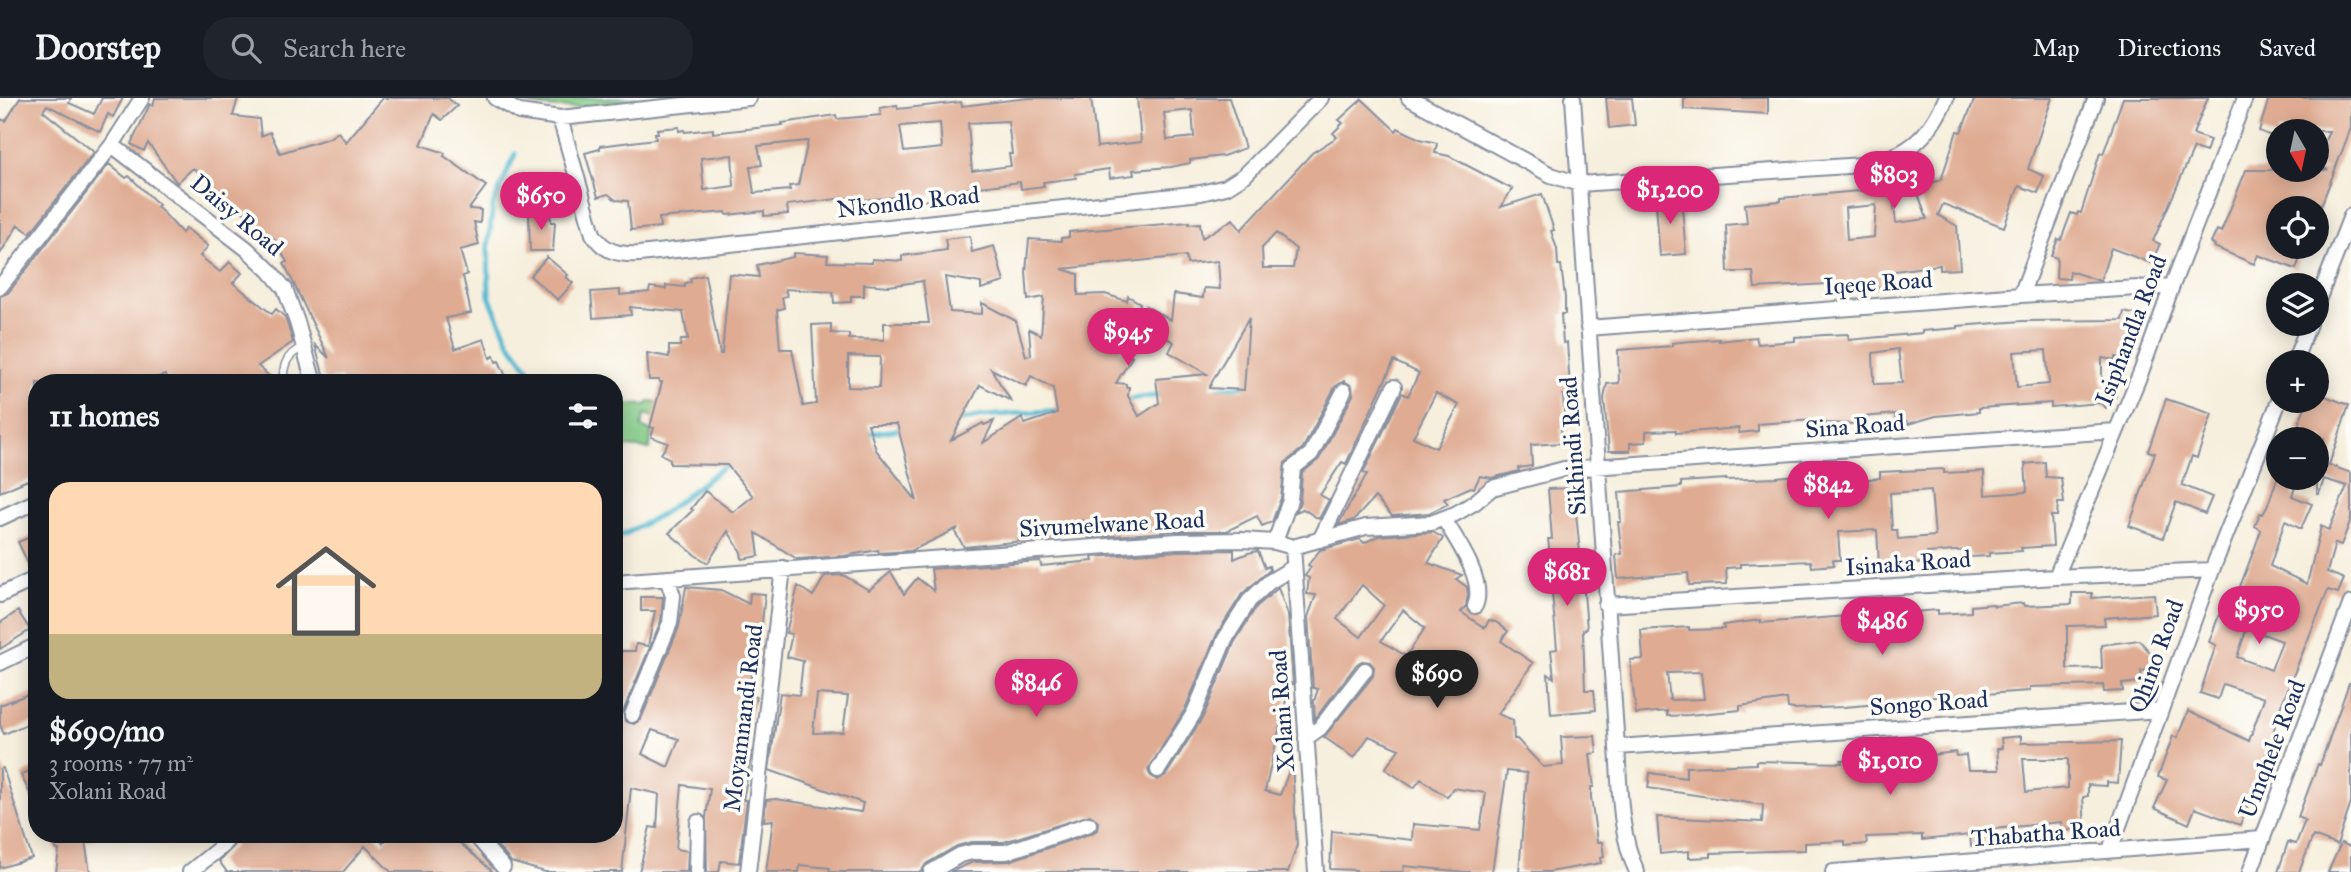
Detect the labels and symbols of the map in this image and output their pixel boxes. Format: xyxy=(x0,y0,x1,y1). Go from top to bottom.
north arrow xyxy=(2266,119,2329,182)
pin: $803 xyxy=(1853,152,1935,211)
pin: $1,200 xyxy=(1613,166,1727,226)
street label: Daisy Road xyxy=(184,168,290,262)
pin: $650 xyxy=(500,172,582,232)
street label: Nkondlo Road xyxy=(835,180,981,224)
street label: Isiphandla Road xyxy=(2089,251,2173,409)
street label: Iqeqe Road xyxy=(1823,264,1933,302)
pin: $945 xyxy=(1087,308,1169,368)
street label: Sikhindi Road xyxy=(1553,375,1593,517)
street label: Sina Road xyxy=(1804,408,1906,444)
pin: $842 xyxy=(1787,462,1869,521)
street label: Sivumelwane Road xyxy=(1018,504,1206,544)
street label: Isinaka Road xyxy=(1844,544,1972,582)
pin: $681 xyxy=(1526,548,1608,608)
pin: $950 xyxy=(2218,587,2300,646)
street label: Qhino Road xyxy=(2122,595,2190,717)
pin: $486 xyxy=(1841,598,1923,657)
street label: Moyamnandi Road xyxy=(717,622,769,814)
street label: Xolani Road xyxy=(1263,649,1301,773)
pin: $690 xyxy=(1396,650,1478,710)
pin: $846 xyxy=(995,660,1077,719)
street label: Umqhele Road xyxy=(2232,676,2312,822)
street label: Songo Road xyxy=(1869,684,1989,722)
pin: $1,010 xyxy=(1833,738,1947,797)
street label: Thabatha Road xyxy=(1970,813,2122,853)

